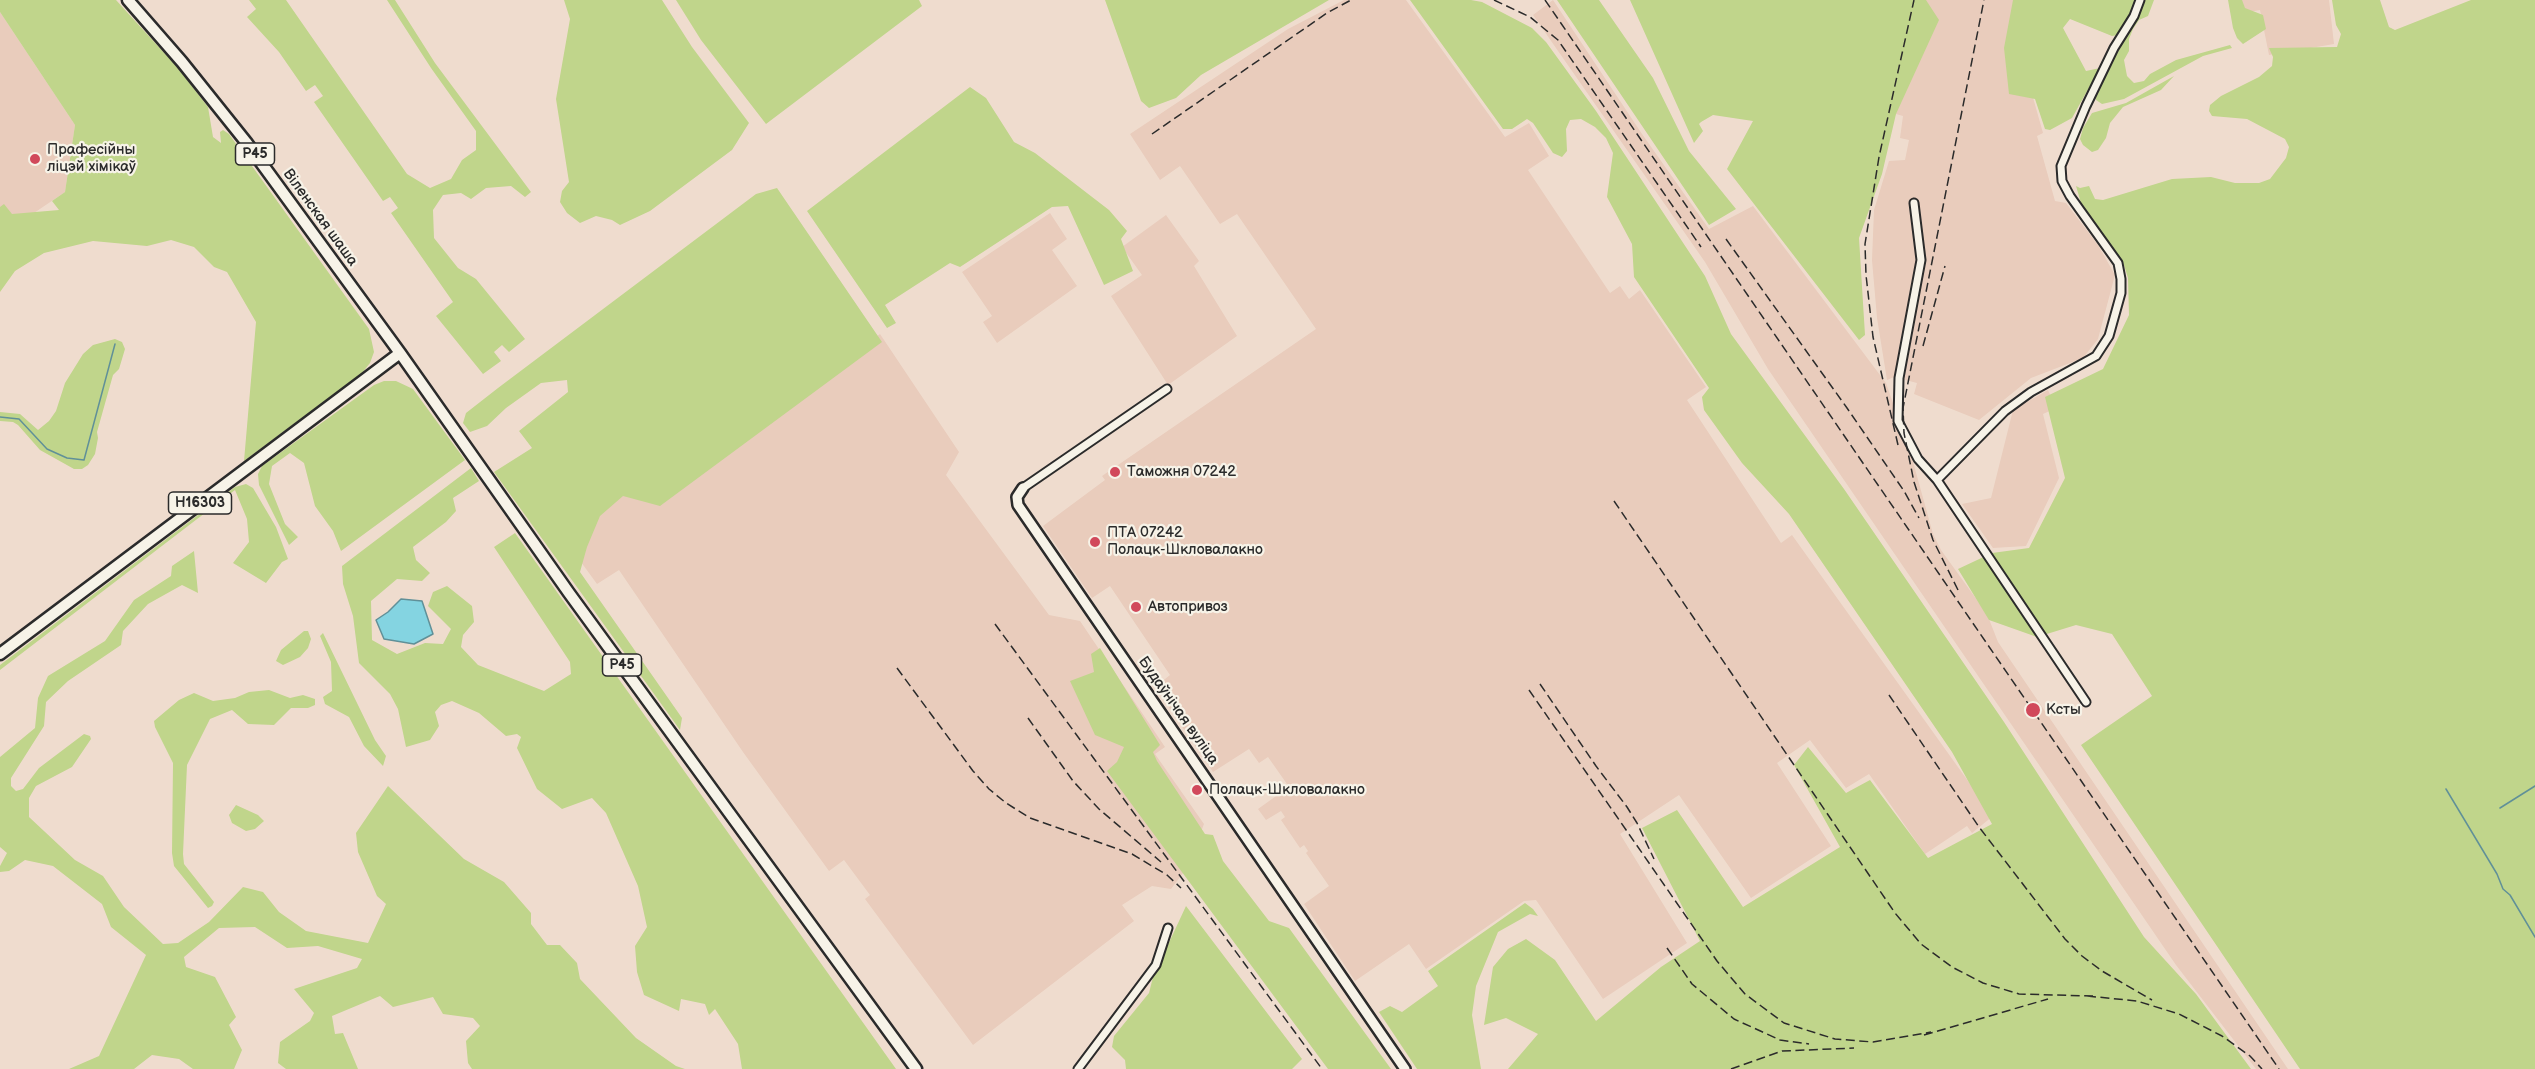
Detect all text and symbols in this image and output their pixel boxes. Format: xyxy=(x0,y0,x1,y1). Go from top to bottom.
place label: Прафесійны ліцэй хімікаў xyxy=(47,141,136,176)
road number: Р45 xyxy=(236,143,274,165)
marker: Прафесійны ліцэй хімікаў xyxy=(28,152,42,166)
street label: Віленская шаша xyxy=(279,166,361,270)
place label: Таможня 07242 xyxy=(1127,463,1236,481)
marker: Таможня 07242 xyxy=(1108,465,1122,479)
road number: Н16303 xyxy=(168,492,232,514)
place label: ПТА 07242 Полацк-Шкловалакно xyxy=(1107,524,1263,559)
marker: ПТА 07242 Полацк-Шкловалакно xyxy=(1088,535,1102,549)
place label: Автопривоз xyxy=(1148,598,1228,616)
marker: Автопривоз xyxy=(1129,600,1143,614)
street label: Будаўнічая вуліца xyxy=(1134,653,1222,769)
road number: Р45 xyxy=(602,654,642,676)
marker: Ксты xyxy=(2024,701,2042,719)
place label: Ксты xyxy=(2046,701,2081,719)
place label: Полацк-Шкловалакно xyxy=(1209,781,1365,799)
marker: Полацк-Шкловалакно xyxy=(1190,783,1204,797)

